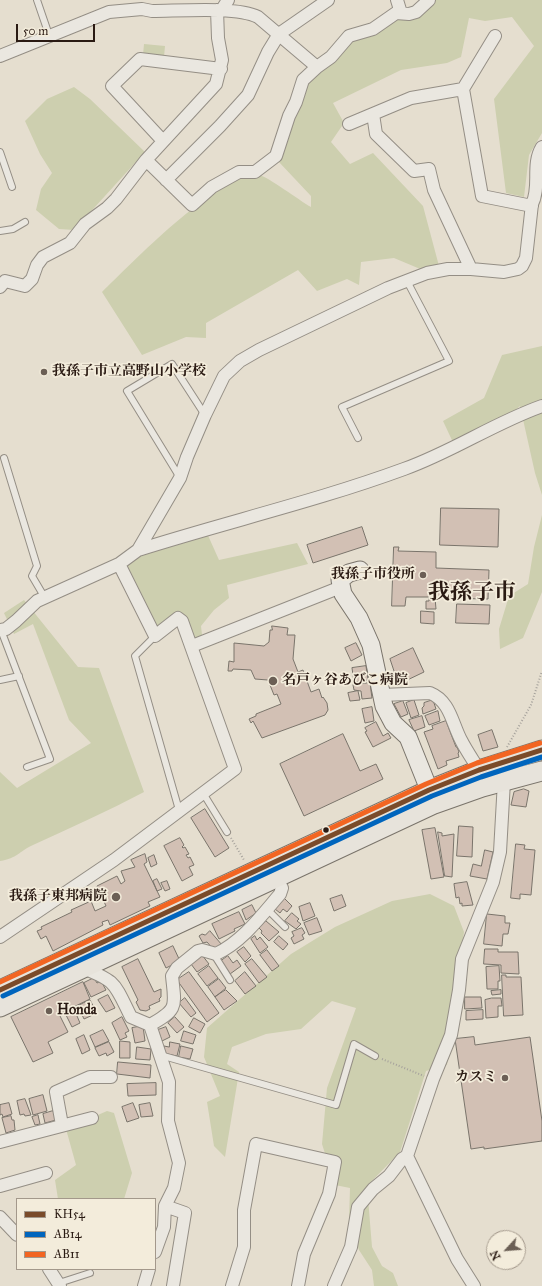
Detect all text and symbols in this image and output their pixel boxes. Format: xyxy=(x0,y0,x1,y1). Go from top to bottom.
scale bar xyxy=(18,16,97,42)
text: 50 m xyxy=(23,24,48,38)
place label: 我孫子市立高野山小学校 xyxy=(52,364,206,380)
marker: 我孫子市立高野山小学校 xyxy=(39,367,49,377)
place label: 我孫子市役所 xyxy=(331,567,415,583)
marker: 我孫子市役所 xyxy=(418,570,428,580)
district label: 我孫子市 xyxy=(428,581,516,607)
place label: 名戸ヶ谷あびこ病院 xyxy=(282,673,408,689)
marker: 名戸ヶ谷あびこ病院 xyxy=(267,675,279,687)
unlabelled marker xyxy=(321,825,331,835)
place label: 我孫子東邦病院 xyxy=(9,889,107,905)
marker: 我孫子東邦病院 xyxy=(110,891,122,903)
place label: Honda xyxy=(57,1003,97,1019)
marker: Honda xyxy=(44,1006,54,1016)
place label: カスミ xyxy=(455,1070,497,1086)
marker: カスミ xyxy=(500,1073,510,1083)
legend xyxy=(16,1198,156,1270)
text: KH54 xyxy=(54,1207,85,1221)
text: AB14 xyxy=(54,1227,81,1241)
north arrow xyxy=(486,1230,526,1270)
text: AB11 xyxy=(54,1247,80,1261)
text: N xyxy=(488,1248,504,1262)

